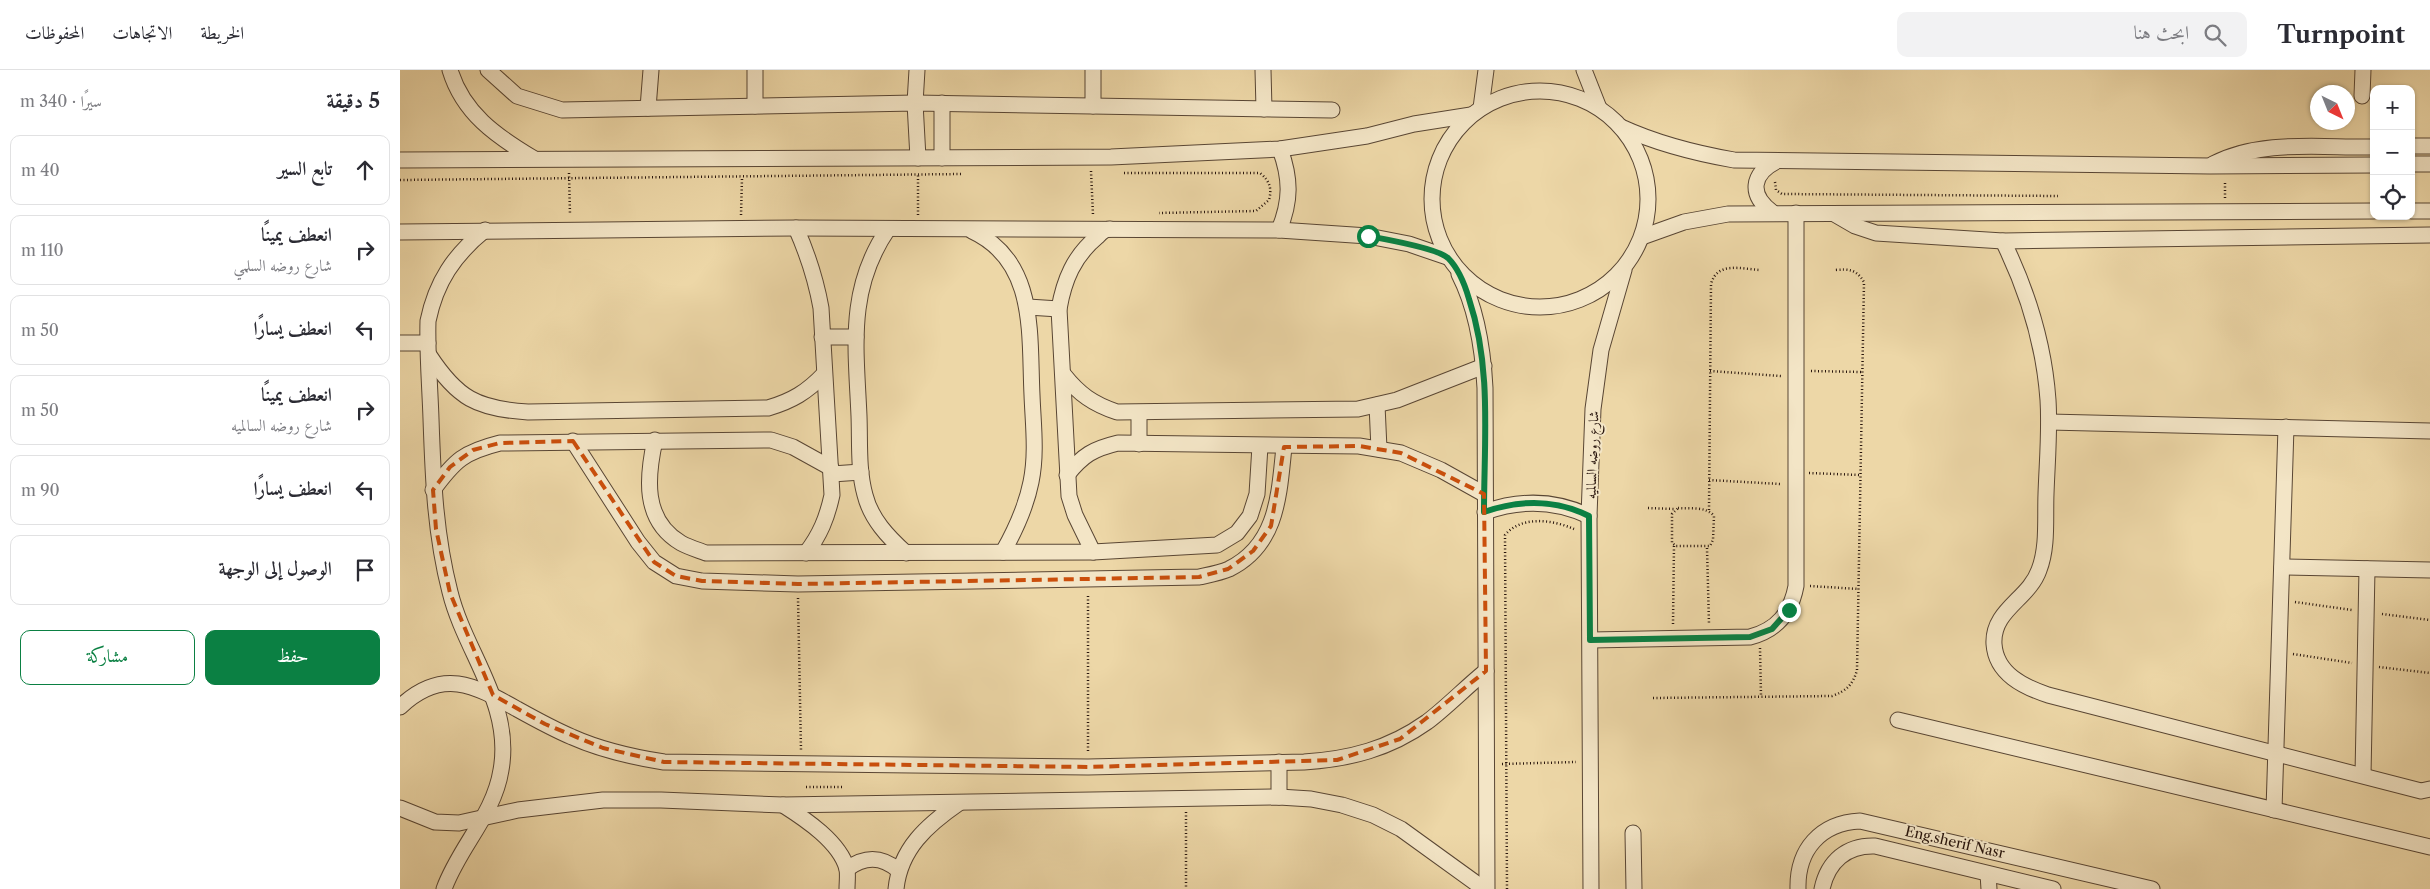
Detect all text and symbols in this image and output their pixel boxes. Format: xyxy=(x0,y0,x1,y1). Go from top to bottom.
search box xyxy=(1897,12,2247,57)
text: Turnpoint xyxy=(2277,20,2405,49)
text: ابحث هنا xyxy=(2133,21,2189,44)
icon: search xyxy=(2201,21,2229,49)
text: المحفوظات xyxy=(25,22,84,44)
text: الاتجاهات xyxy=(112,22,172,44)
text: الخريطة xyxy=(200,22,244,44)
north arrow xyxy=(2310,85,2355,130)
map controls xyxy=(2370,85,2415,220)
button: + xyxy=(2370,85,2415,130)
text: 5 دقيقة xyxy=(326,88,380,113)
text: سيرًا · 340 m xyxy=(20,91,102,111)
button: − xyxy=(2370,130,2415,175)
icon: ahead xyxy=(351,156,379,184)
text: تابع السير xyxy=(278,157,332,180)
text: 40 m xyxy=(21,160,60,180)
button: locate xyxy=(2370,175,2415,220)
text: انعطف يمينًا xyxy=(261,223,332,246)
route start xyxy=(1357,225,1380,248)
icon: right xyxy=(351,236,379,264)
text: 110 m xyxy=(21,240,64,260)
text: شارع روضه السلمي xyxy=(233,255,332,275)
icon: left xyxy=(351,316,379,344)
text: انعطف يسارًا xyxy=(253,317,332,340)
text: 50 m xyxy=(21,320,59,340)
text: انعطف يمينًا xyxy=(261,383,332,406)
icon: right xyxy=(351,396,379,424)
text: 50 m xyxy=(21,400,59,420)
street label: شارع روضه السالميه xyxy=(1581,410,1606,500)
text: شارع روضه السالميه xyxy=(231,415,332,435)
icon: left xyxy=(351,476,379,504)
text: انعطف يسارًا xyxy=(253,477,332,500)
text: 90 m xyxy=(21,480,60,500)
icon: arrive xyxy=(351,556,379,584)
text: الوصول إلى الوجهة xyxy=(218,557,332,580)
route end xyxy=(1778,599,1801,622)
button: مشاركة xyxy=(20,630,195,685)
button: حفظ xyxy=(205,630,380,685)
street label: Eng.sherif Nasr xyxy=(1903,822,2007,862)

